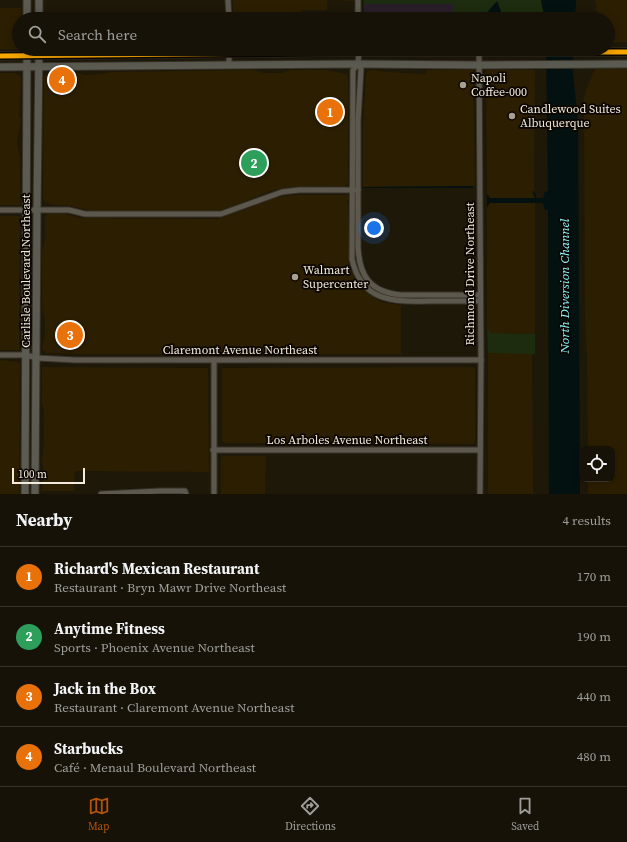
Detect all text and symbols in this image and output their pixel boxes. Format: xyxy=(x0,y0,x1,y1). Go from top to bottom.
search box xyxy=(12,12,615,56)
icon: search xyxy=(26,23,48,45)
text: Search here xyxy=(58,24,137,45)
pin: 4 xyxy=(49,65,75,95)
place label: Napoli Coffee-000 xyxy=(471,70,527,100)
marker: Napoli Coffee-000 xyxy=(458,80,468,90)
pin: 1 xyxy=(317,97,343,127)
place label: Candlewood Suites Albuquerque xyxy=(520,101,621,131)
marker: Candlewood Suites Albuquerque xyxy=(507,111,517,121)
pin: 2 xyxy=(241,148,267,178)
street label: Carlisle Boulevard Northeast xyxy=(18,194,34,348)
street label: Richmond Drive Northeast xyxy=(462,202,478,346)
your location xyxy=(364,218,384,238)
water label: North Diversion Channel xyxy=(556,218,573,354)
place label: Walmart Supercenter xyxy=(303,262,368,292)
marker: Walmart Supercenter xyxy=(290,272,300,282)
pin: 3 xyxy=(57,320,83,350)
street label: Claremont Avenue Northeast xyxy=(163,342,317,358)
street label: Los Arboles Avenue Northeast xyxy=(267,432,428,448)
map controls xyxy=(579,446,615,482)
button: locate xyxy=(579,446,615,482)
scale bar xyxy=(12,466,85,485)
text: 100 m xyxy=(18,467,47,482)
text: Nearby xyxy=(16,508,72,532)
text: 4 results xyxy=(563,512,611,529)
text: Richard's Mexican Restaurant xyxy=(54,558,259,579)
text: 1 xyxy=(25,568,33,585)
text: 170 m xyxy=(577,568,611,585)
text: Restaurant · Bryn Mawr Drive Northeast xyxy=(54,579,286,596)
text: Anytime Fitness xyxy=(54,618,165,639)
text: 2 xyxy=(25,628,33,645)
text: 190 m xyxy=(577,628,611,645)
text: Sports · Phoenix Avenue Northeast xyxy=(54,639,255,656)
text: Jack in the Box xyxy=(54,678,156,699)
text: 3 xyxy=(25,688,33,705)
text: 440 m xyxy=(577,688,611,705)
text: Restaurant · Claremont Avenue Northeast xyxy=(54,699,294,716)
text: Starbucks xyxy=(54,738,123,759)
text: 4 xyxy=(25,748,33,765)
text: 480 m xyxy=(577,748,611,765)
text: Café · Menaul Boulevard Northeast xyxy=(54,759,256,776)
tab: Map xyxy=(88,795,110,834)
tab: Directions xyxy=(285,795,336,834)
tab: Saved xyxy=(511,795,539,834)

